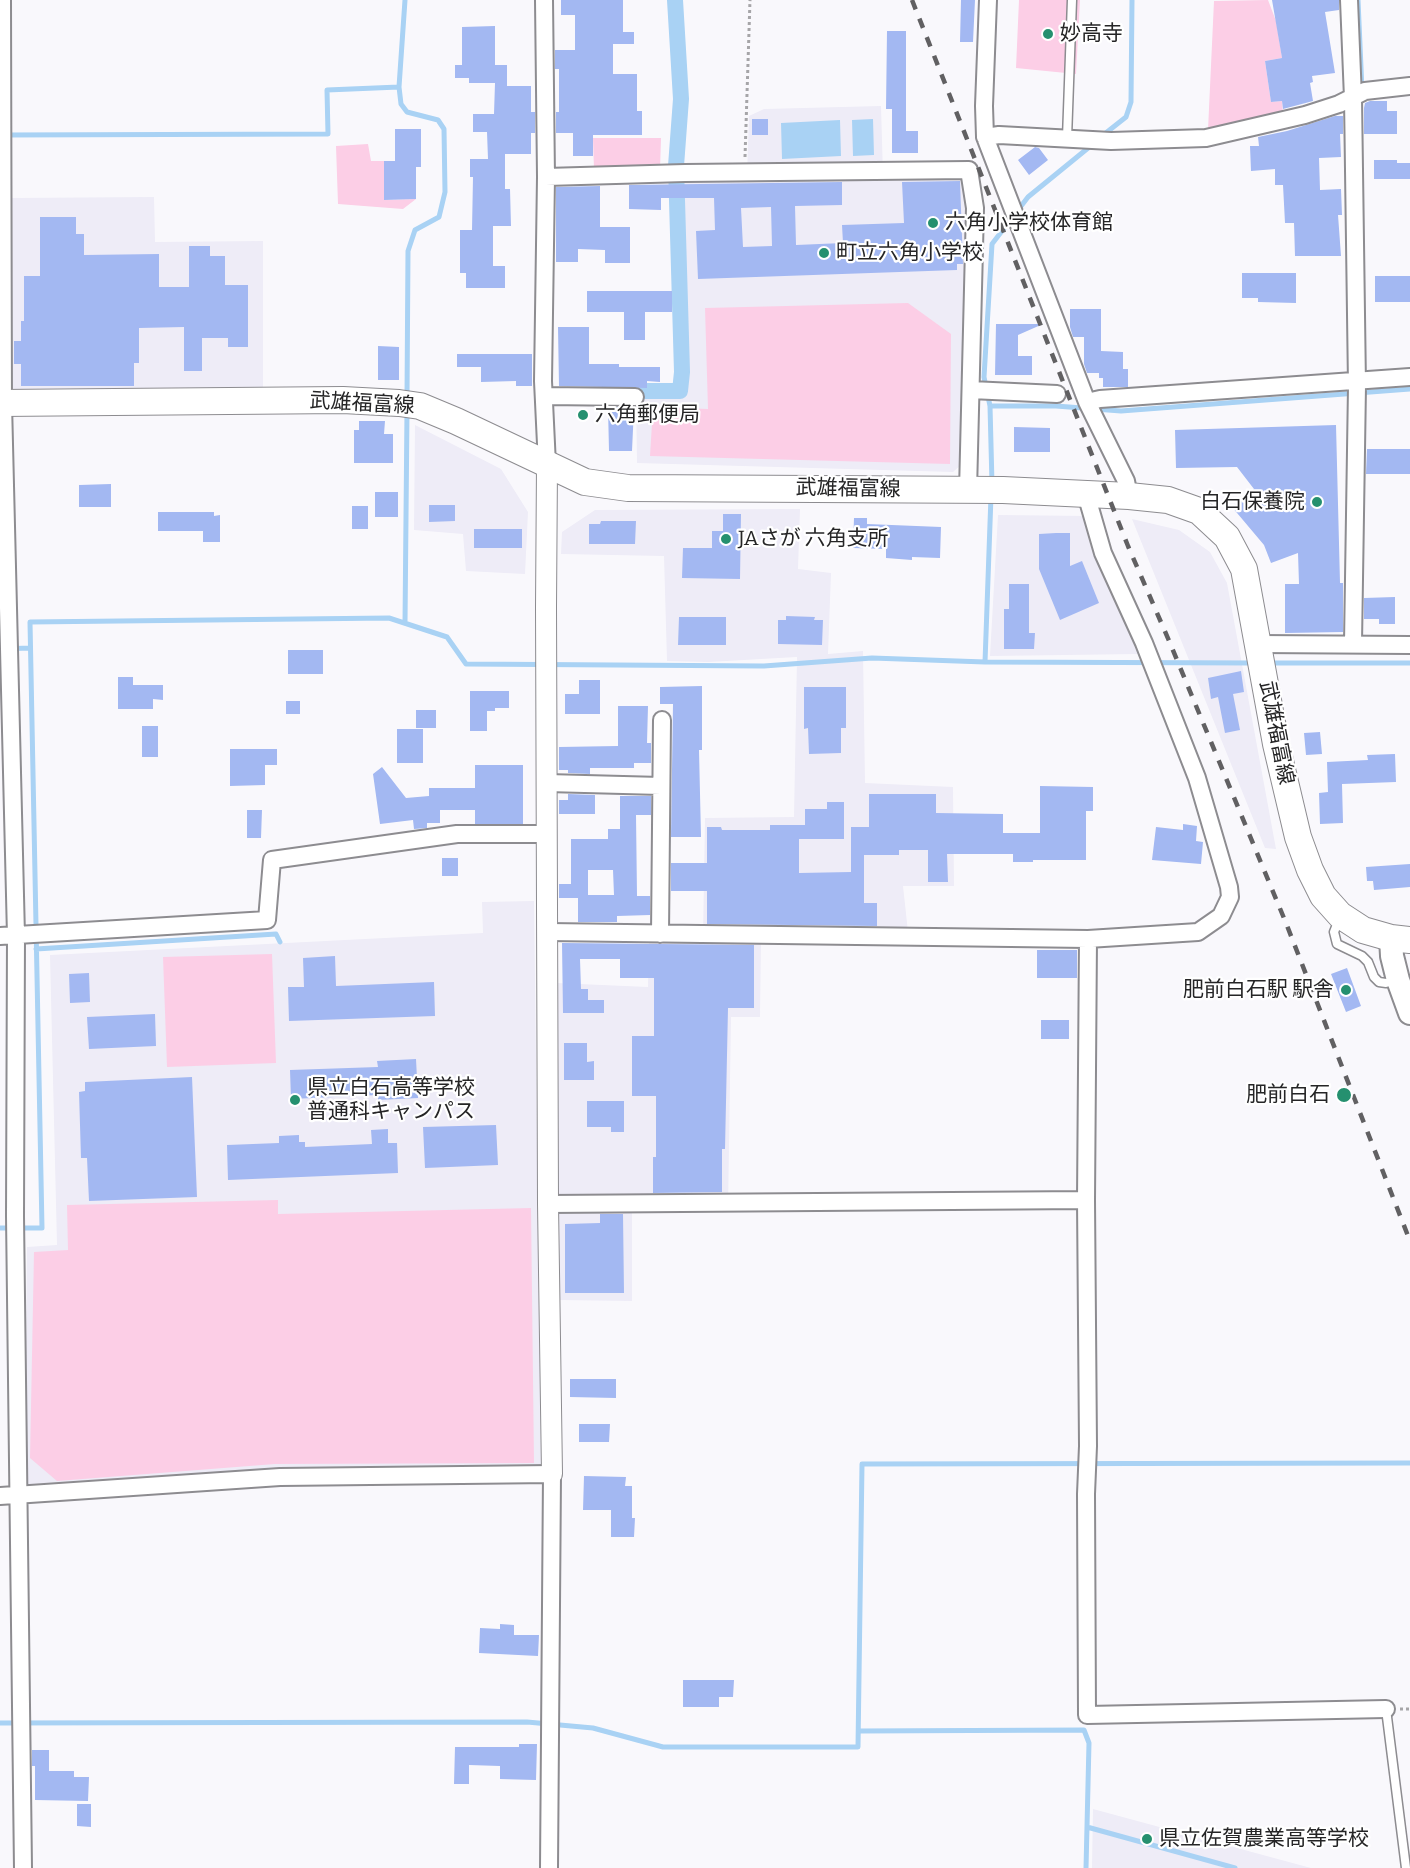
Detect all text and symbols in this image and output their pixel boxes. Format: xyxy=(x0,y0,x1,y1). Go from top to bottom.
place label: 妙高寺 xyxy=(1060,21,1123,47)
marker: 妙高寺 xyxy=(1041,27,1055,41)
place label: 六角小学校体育館 xyxy=(945,210,1113,236)
marker: 六角小学校体育館 xyxy=(926,216,940,230)
place label: 町立六角小学校 xyxy=(836,240,983,266)
marker: 町立六角小学校 xyxy=(817,246,831,260)
street label: 武雄福富線 xyxy=(309,389,415,419)
place label: 六角郵便局 xyxy=(595,402,700,428)
marker: 六角郵便局 xyxy=(576,408,590,422)
street label: 武雄福富線 xyxy=(795,475,901,503)
place label: 白石保養院 xyxy=(1200,489,1305,515)
marker: 白石保養院 xyxy=(1310,495,1324,509)
place label: JAさが 六角支所 xyxy=(738,526,889,552)
marker: JAさが 六角支所 xyxy=(719,532,733,546)
street label: 武雄福富線 xyxy=(1254,679,1298,787)
place label: 肥前白石駅 駅舎 xyxy=(1183,977,1334,1003)
marker: 肥前白石駅 駅舎 xyxy=(1339,983,1353,997)
place label: 県立白石高等学校 普通科キャンパス xyxy=(307,1075,475,1125)
place label: 肥前白石 xyxy=(1246,1082,1330,1108)
marker: 肥前白石 xyxy=(1335,1086,1353,1104)
marker: 県立白石高等学校 普通科キャンパス xyxy=(288,1093,302,1107)
place label: 県立佐賀農業高等学校 xyxy=(1159,1826,1369,1852)
marker: 県立佐賀農業高等学校 xyxy=(1140,1832,1154,1846)

